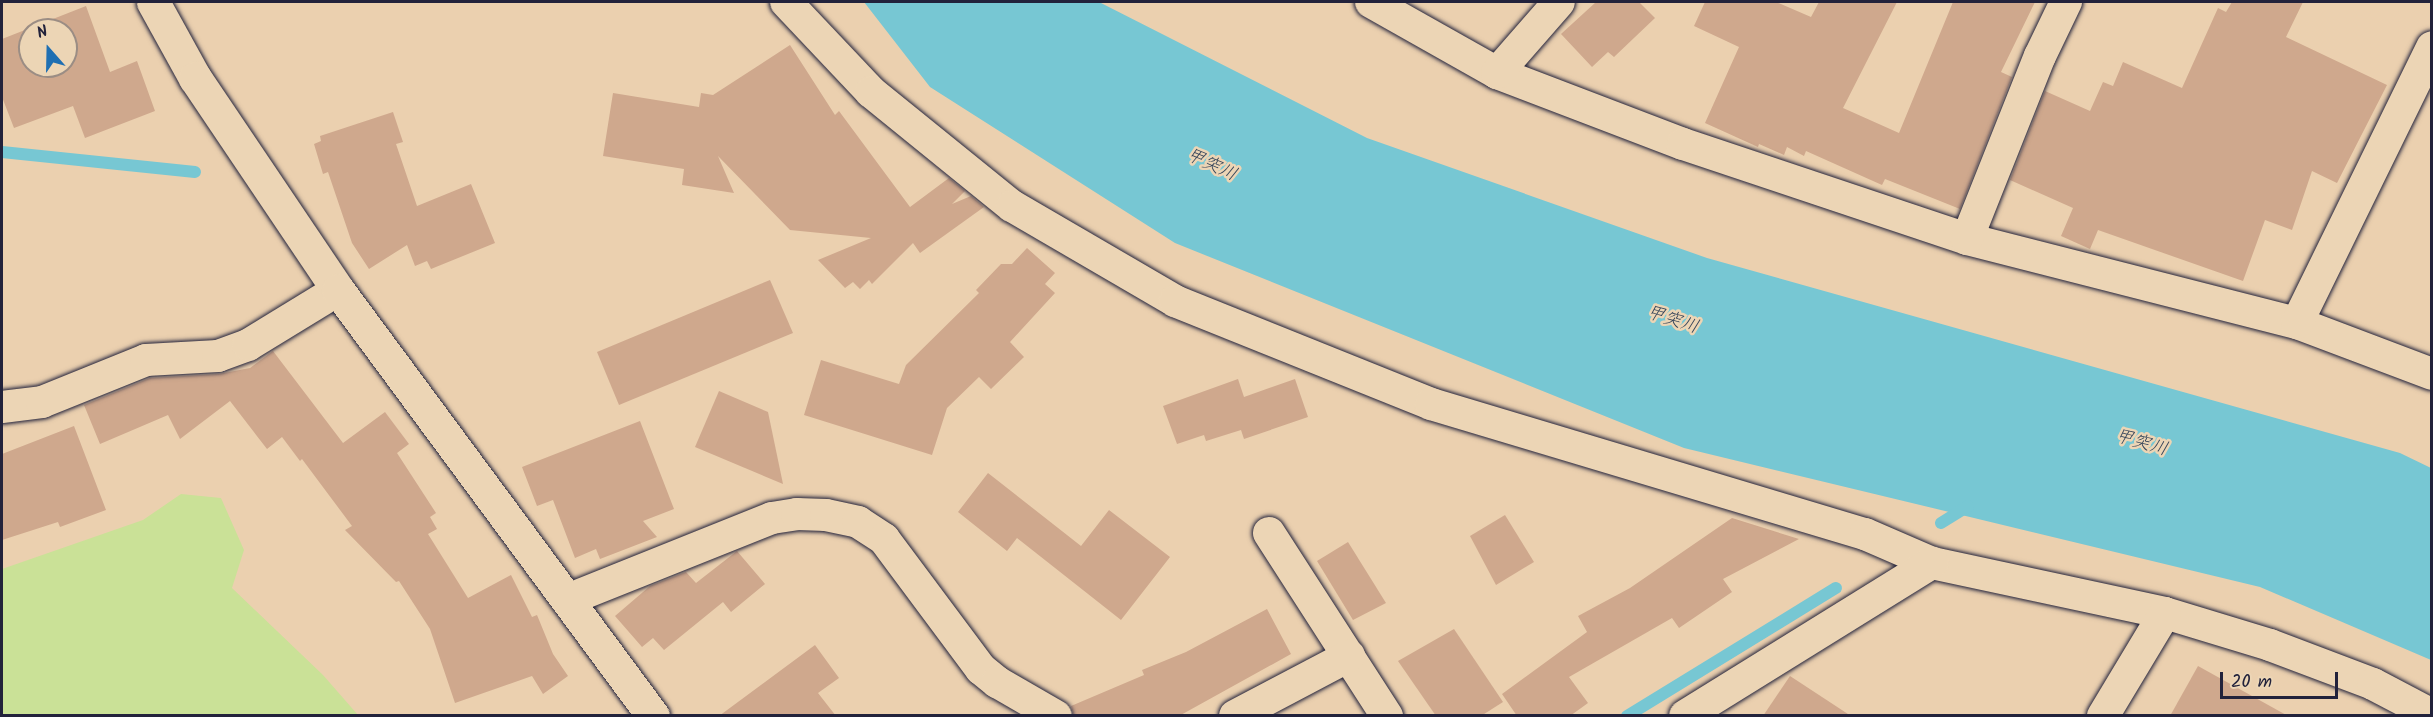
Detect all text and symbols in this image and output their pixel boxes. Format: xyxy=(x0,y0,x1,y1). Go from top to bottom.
north arrow xyxy=(18,18,78,78)
text: N xyxy=(33,19,51,46)
water label: 甲突川 xyxy=(1182,145,1240,187)
water label: 甲突川 xyxy=(1643,302,1701,340)
water label: 甲突川 xyxy=(2112,426,2170,462)
scale bar xyxy=(2223,660,2342,698)
text: 20 m xyxy=(2231,668,2272,697)

